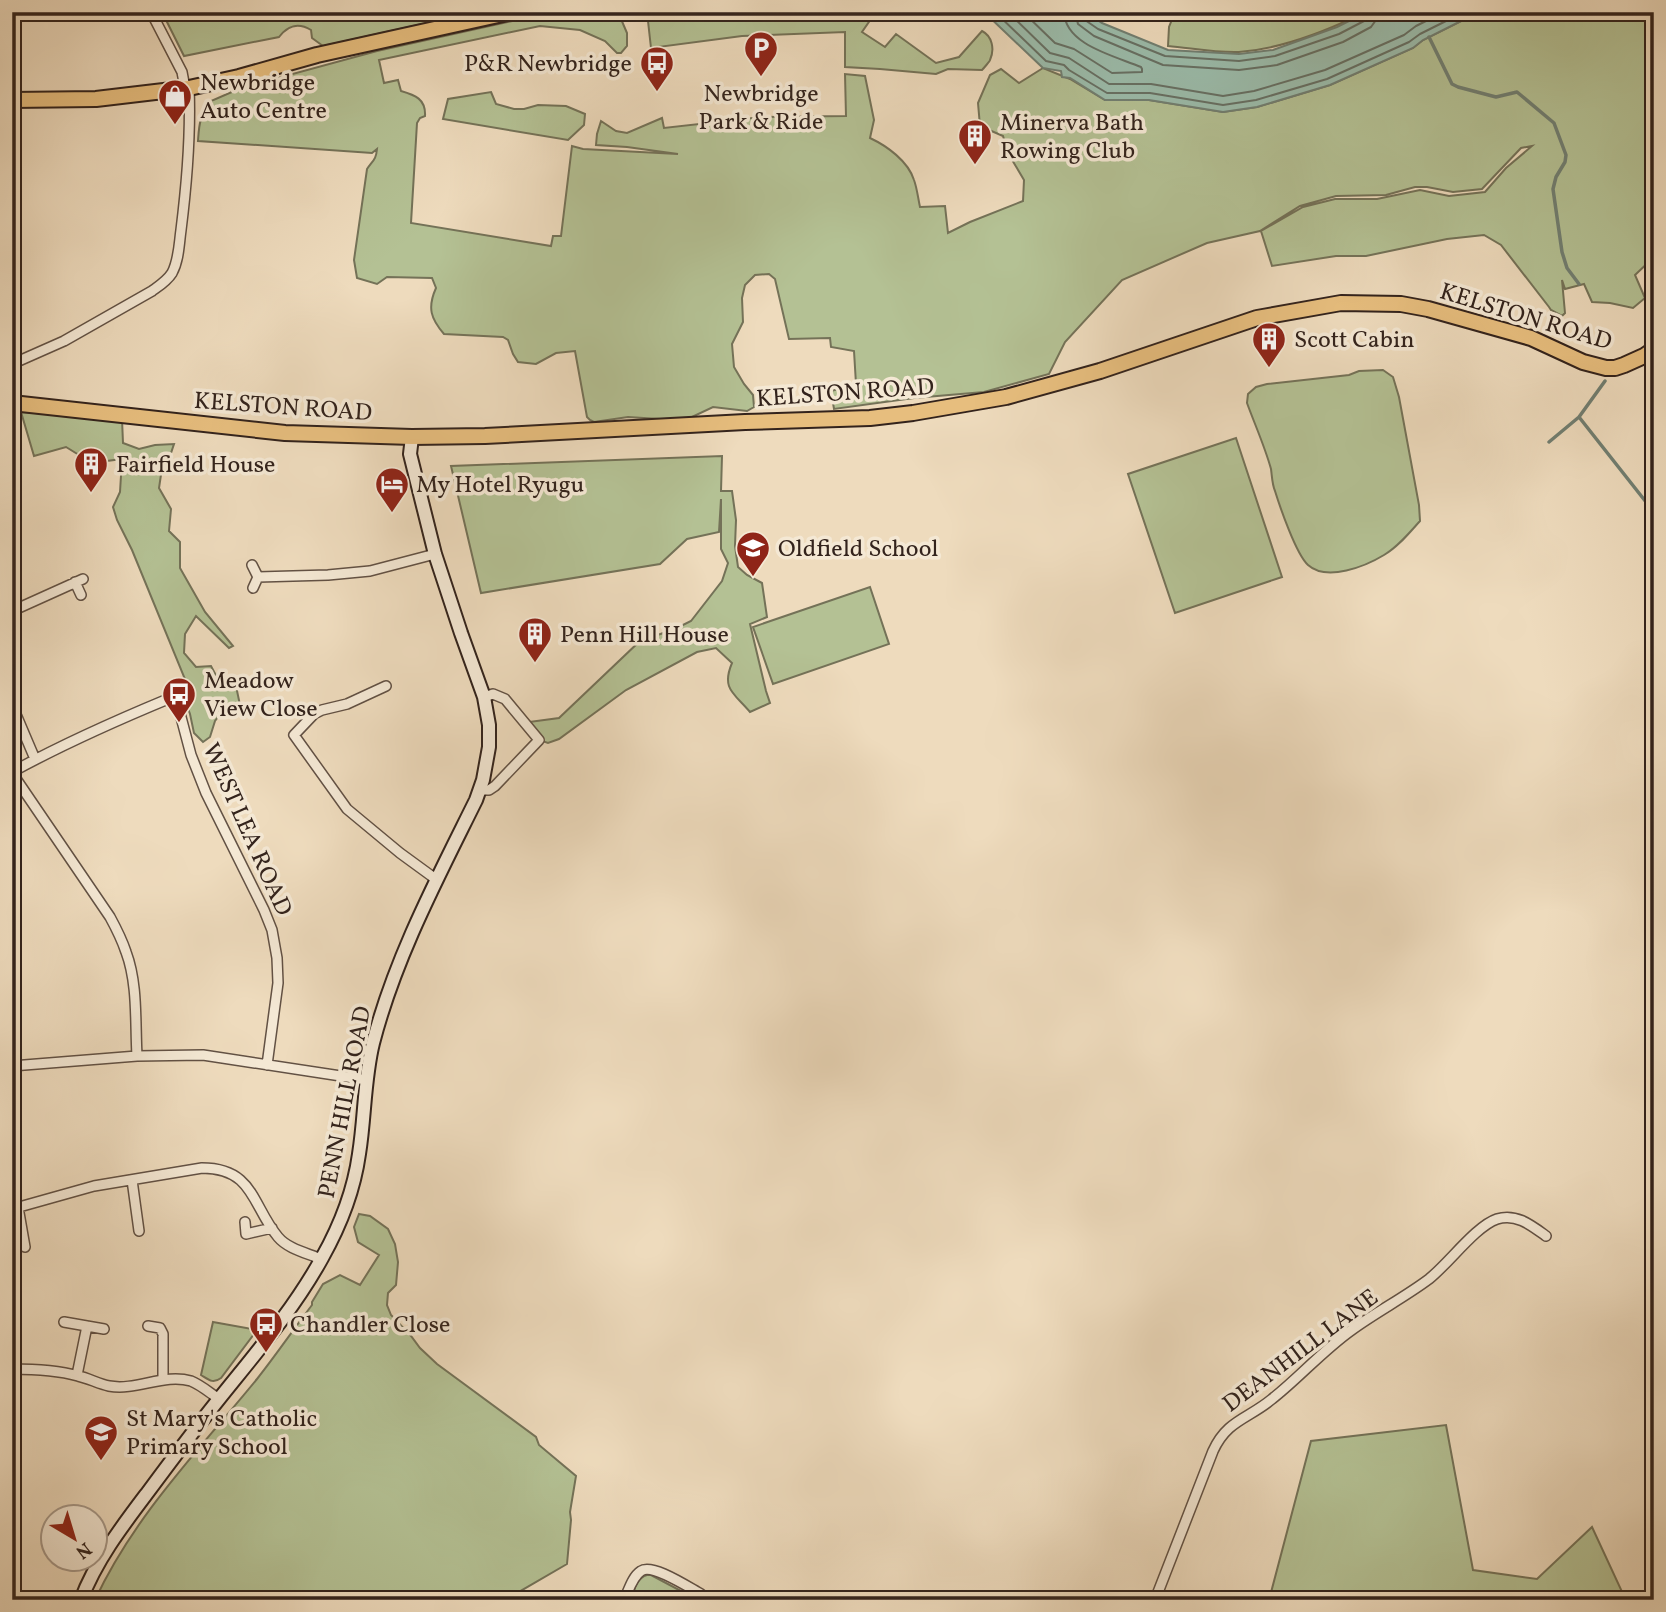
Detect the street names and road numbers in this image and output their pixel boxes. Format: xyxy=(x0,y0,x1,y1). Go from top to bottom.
street label: KELSTON ROAD xyxy=(1435,276,1616,360)
street label: KELSTON ROAD xyxy=(755,371,935,417)
street label: KELSTON ROAD xyxy=(193,385,373,431)
street label: WEST LEA ROAD xyxy=(193,738,300,922)
street label: PENN HILL ROAD xyxy=(311,1003,381,1201)
street label: DEANHILL LANE xyxy=(1216,1282,1386,1422)

